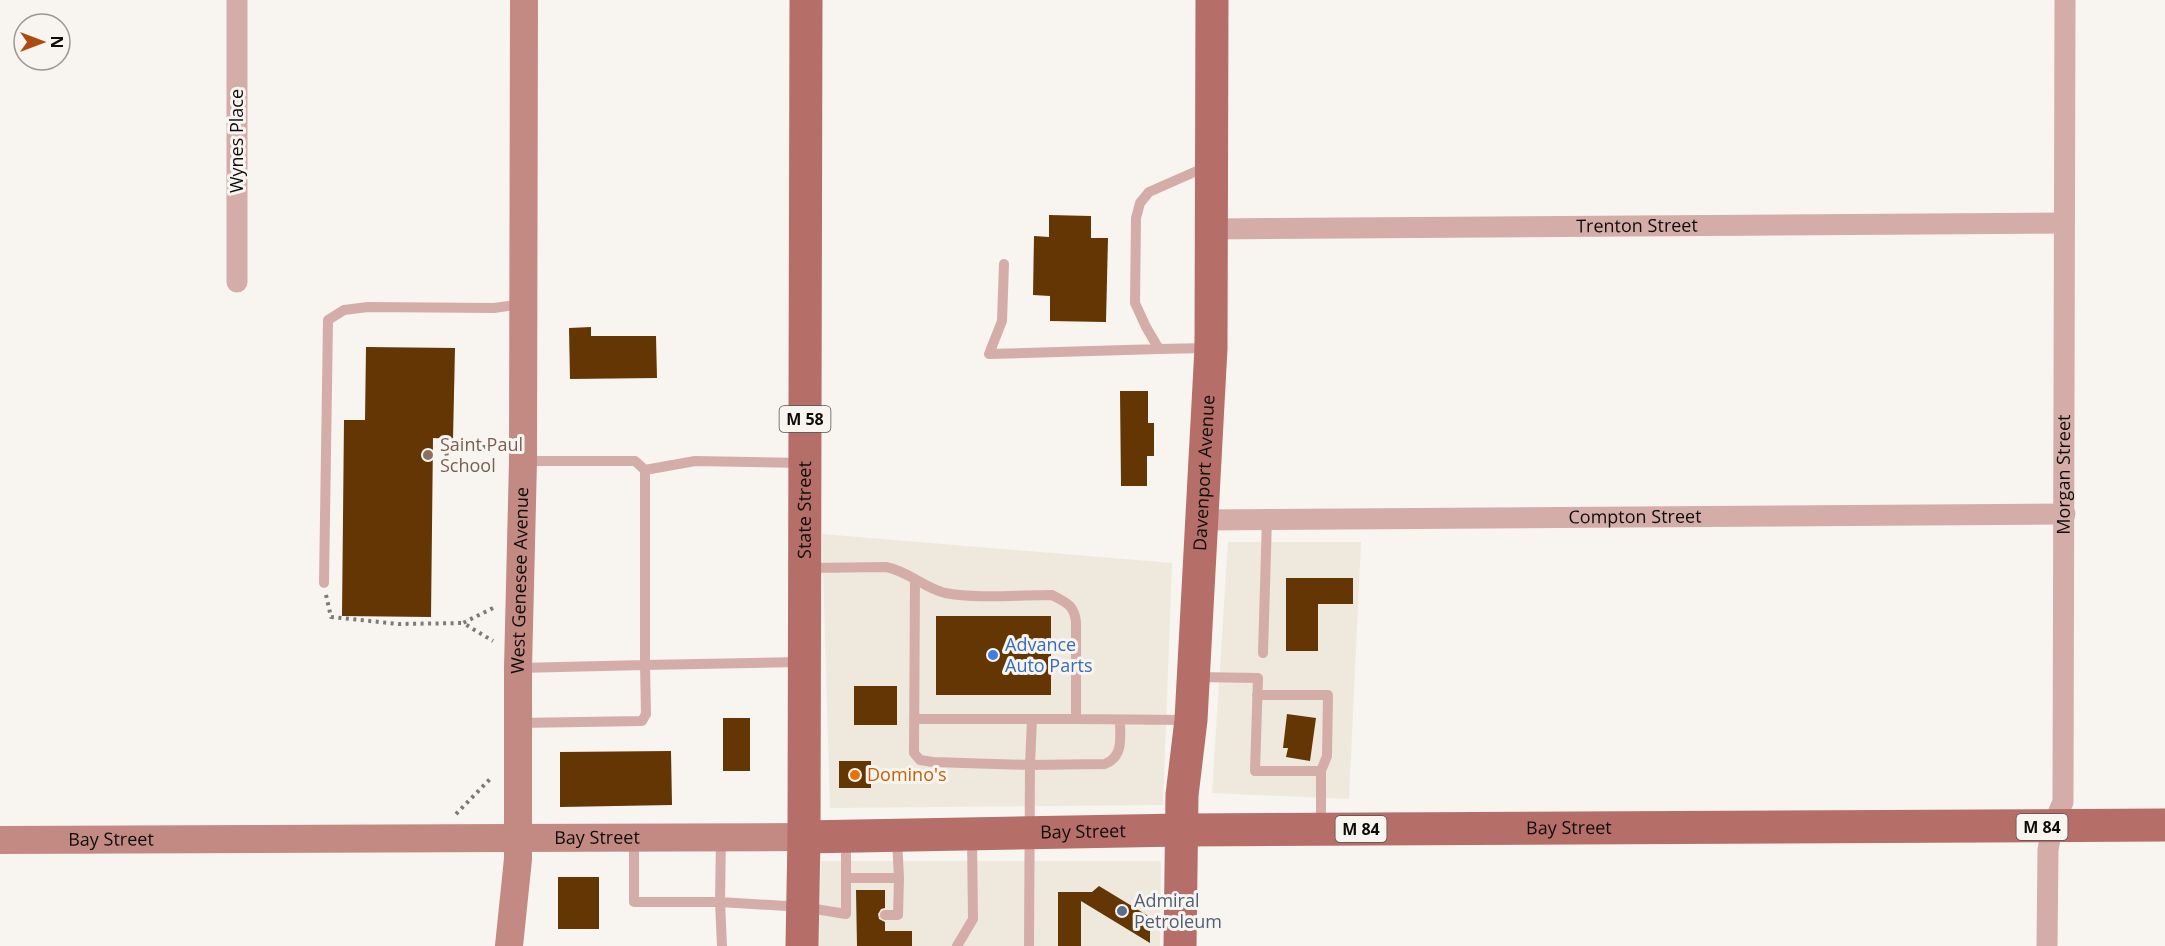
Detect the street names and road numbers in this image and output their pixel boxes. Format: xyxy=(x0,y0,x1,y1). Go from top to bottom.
street label: Wynes Place xyxy=(224,89,248,193)
street label: Trenton Street xyxy=(1576,213,1698,237)
street label: Davenport Avenue xyxy=(1187,394,1219,552)
road number: M 58 xyxy=(780,406,830,432)
street label: Morgan Street xyxy=(2051,415,2075,535)
street label: State Street xyxy=(792,461,816,559)
street label: West Genesee Avenue xyxy=(505,487,533,674)
street label: Compton Street xyxy=(1568,504,1702,528)
road number: M 84 xyxy=(2016,814,2068,840)
street label: Bay Street xyxy=(1526,815,1612,839)
road number: M 84 xyxy=(1336,816,1386,842)
street label: Bay Street xyxy=(1040,818,1126,844)
street label: Bay Street xyxy=(554,825,640,849)
street label: Bay Street xyxy=(68,826,154,851)

